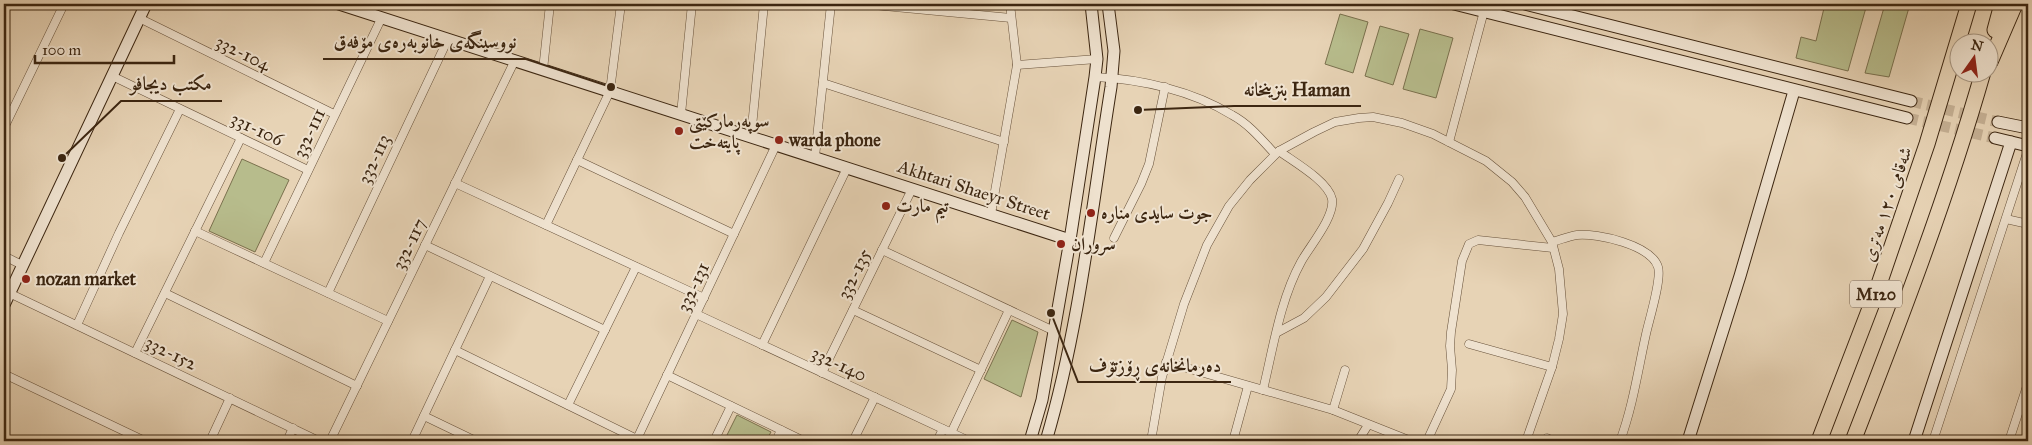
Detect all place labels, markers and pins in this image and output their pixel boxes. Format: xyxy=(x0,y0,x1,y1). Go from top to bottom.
callout: نووسینگەی خانوبەرەی مۆفەق xyxy=(323,25,526,59)
callout: مكتب ديجافو xyxy=(121,67,222,101)
callout: بنزینخانە Haman xyxy=(1234,72,1361,106)
place label: سوپەرمارکێتی پایتەخت xyxy=(689,110,769,155)
marker: سوپەرمارکێتی پایتەخت xyxy=(673,125,685,137)
place label: warda phone xyxy=(788,129,881,152)
marker: warda phone xyxy=(773,134,785,146)
place label: تيم مارت xyxy=(896,195,949,224)
marker: تيم مارت xyxy=(880,200,892,212)
place label: جوت سايدى مناره xyxy=(1101,202,1213,224)
marker: جوت سايدى مناره xyxy=(1085,207,1097,219)
place label: سروران xyxy=(1071,233,1116,256)
marker: سروران xyxy=(1055,238,1067,250)
place label: nozan market xyxy=(36,268,137,290)
marker: nozan market xyxy=(20,273,32,285)
callout: دەرمانخانەی ڕۆزتۆف xyxy=(1078,348,1231,382)

